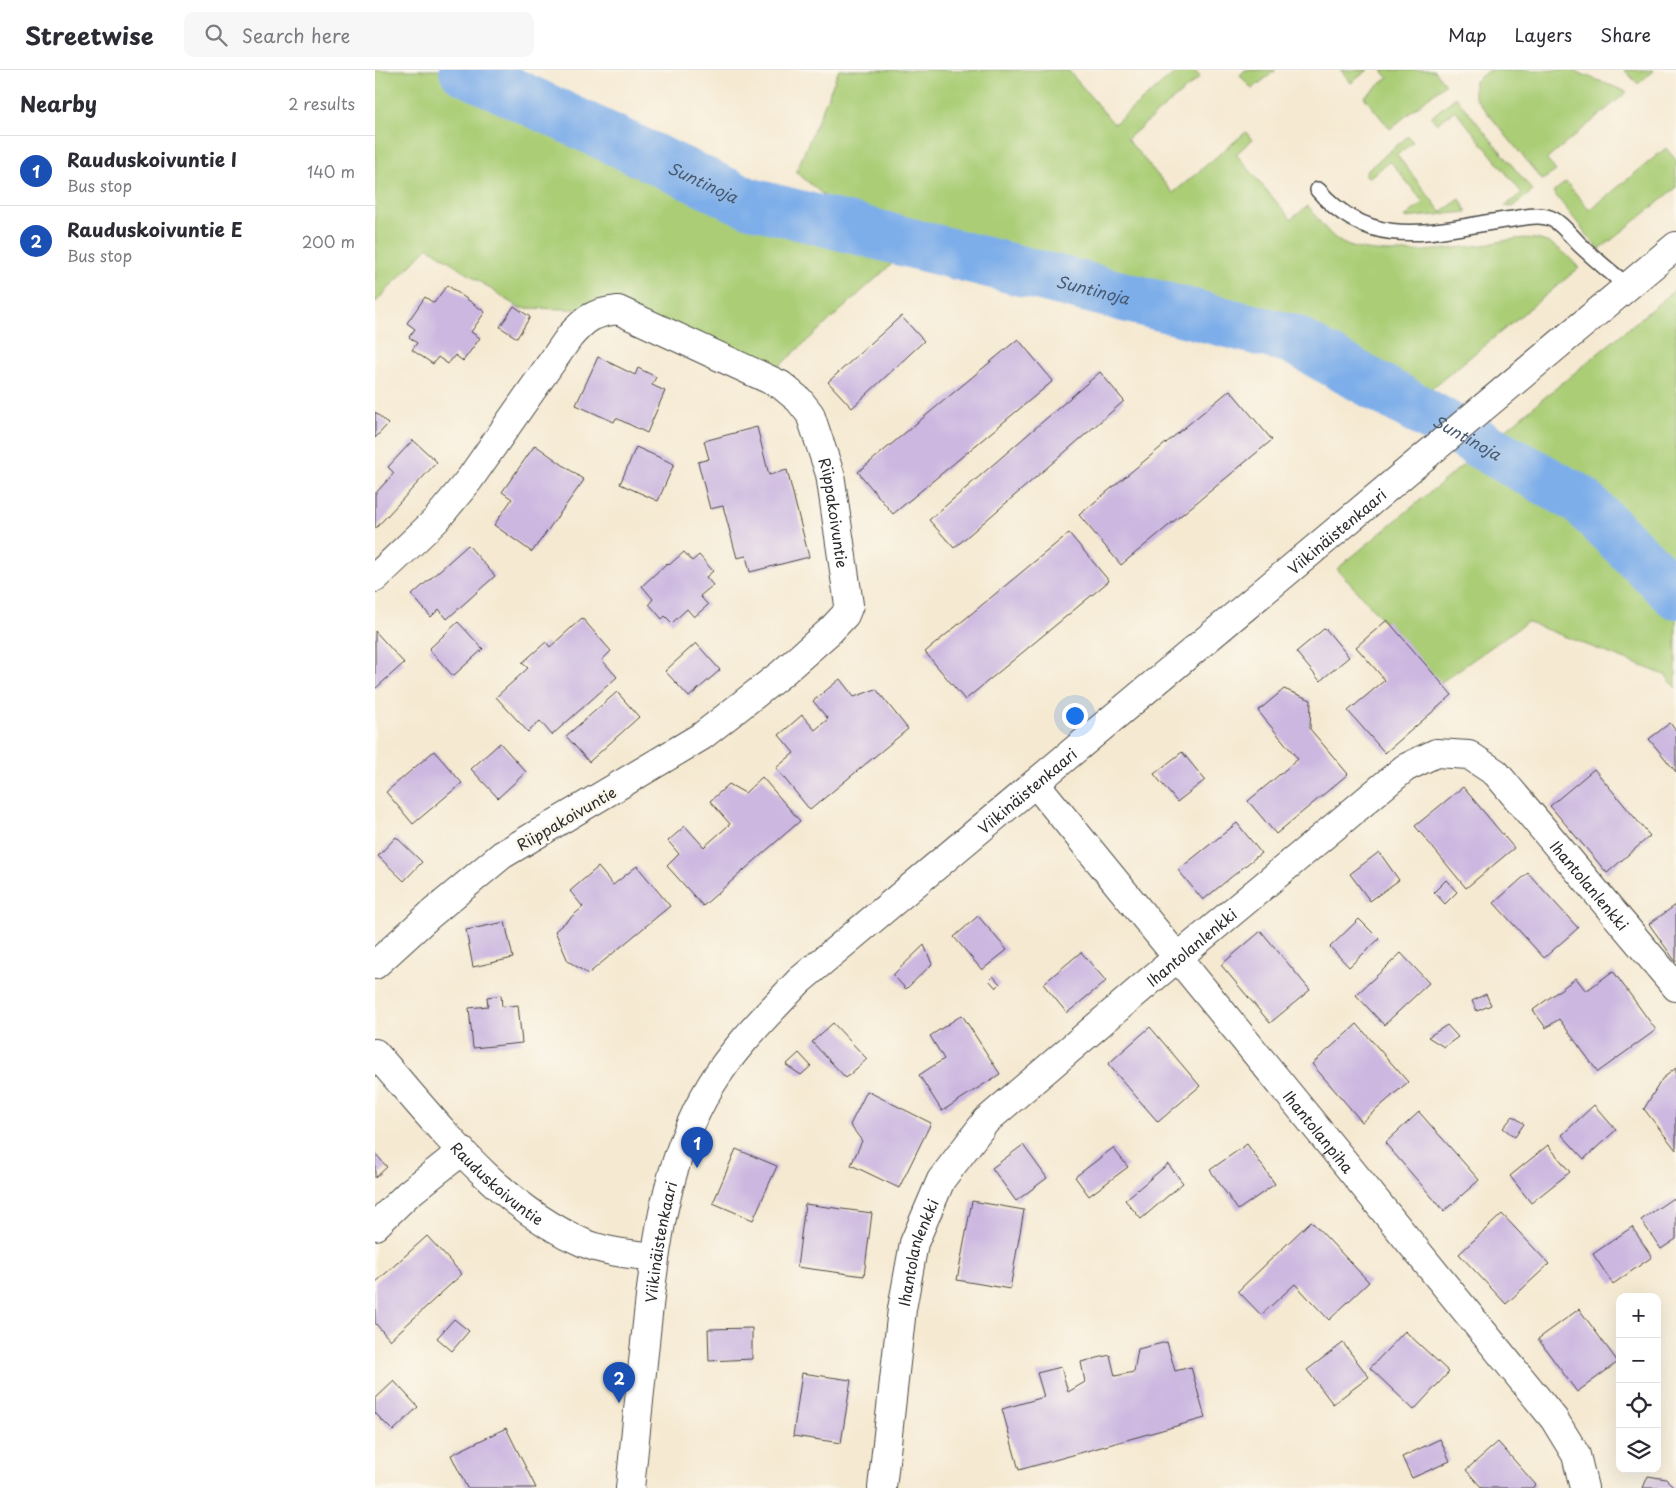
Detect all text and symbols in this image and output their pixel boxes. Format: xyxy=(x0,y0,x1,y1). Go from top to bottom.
search box xyxy=(184,12,534,57)
text: Streetwise xyxy=(25,17,154,53)
icon: search xyxy=(202,21,230,49)
text: Search here xyxy=(242,21,350,49)
text: Map xyxy=(1448,21,1487,48)
text: Layers xyxy=(1515,21,1572,48)
text: Share xyxy=(1600,21,1651,48)
text: Nearby xyxy=(20,87,97,119)
text: 2 results xyxy=(288,91,355,115)
text: Rauduskoivuntie I xyxy=(67,145,237,173)
water label: Suntinoja xyxy=(664,155,743,209)
text: 1 xyxy=(32,159,40,183)
text: 140 m xyxy=(307,159,355,183)
text: Bus stop xyxy=(67,173,132,197)
text: Rauduskoivuntie E xyxy=(67,215,242,243)
text: 2 xyxy=(30,229,42,253)
text: 200 m xyxy=(302,229,355,253)
text: Bus stop xyxy=(67,243,132,267)
water label: Suntinoja xyxy=(1054,268,1133,310)
water label: Suntinoja xyxy=(1429,408,1507,466)
street label: Riippakoivuntie xyxy=(814,454,855,569)
street label: Viikinäistenkaari xyxy=(1282,482,1391,579)
your location xyxy=(1062,703,1088,729)
street label: Viikinäistenkaari xyxy=(972,742,1081,838)
street label: Riippakoivuntie xyxy=(512,780,620,856)
street label: Ihantolanlenkki xyxy=(1545,835,1635,935)
street label: Ihantolanlenkki xyxy=(1141,902,1241,991)
street label: Ihantolanpiha xyxy=(1278,1085,1360,1178)
pin: 1 xyxy=(681,1127,713,1168)
street label: Rauduskoivuntie xyxy=(446,1136,549,1230)
street label: Viikinäistenkaari xyxy=(638,1179,682,1304)
street label: Ihantolanlenkki xyxy=(891,1195,943,1308)
map controls xyxy=(1616,1293,1661,1473)
button: + xyxy=(1616,1293,1661,1338)
button: − xyxy=(1616,1338,1661,1383)
pin: 2 xyxy=(603,1362,635,1403)
button: locate xyxy=(1616,1383,1661,1428)
button: layers xyxy=(1616,1428,1661,1473)

